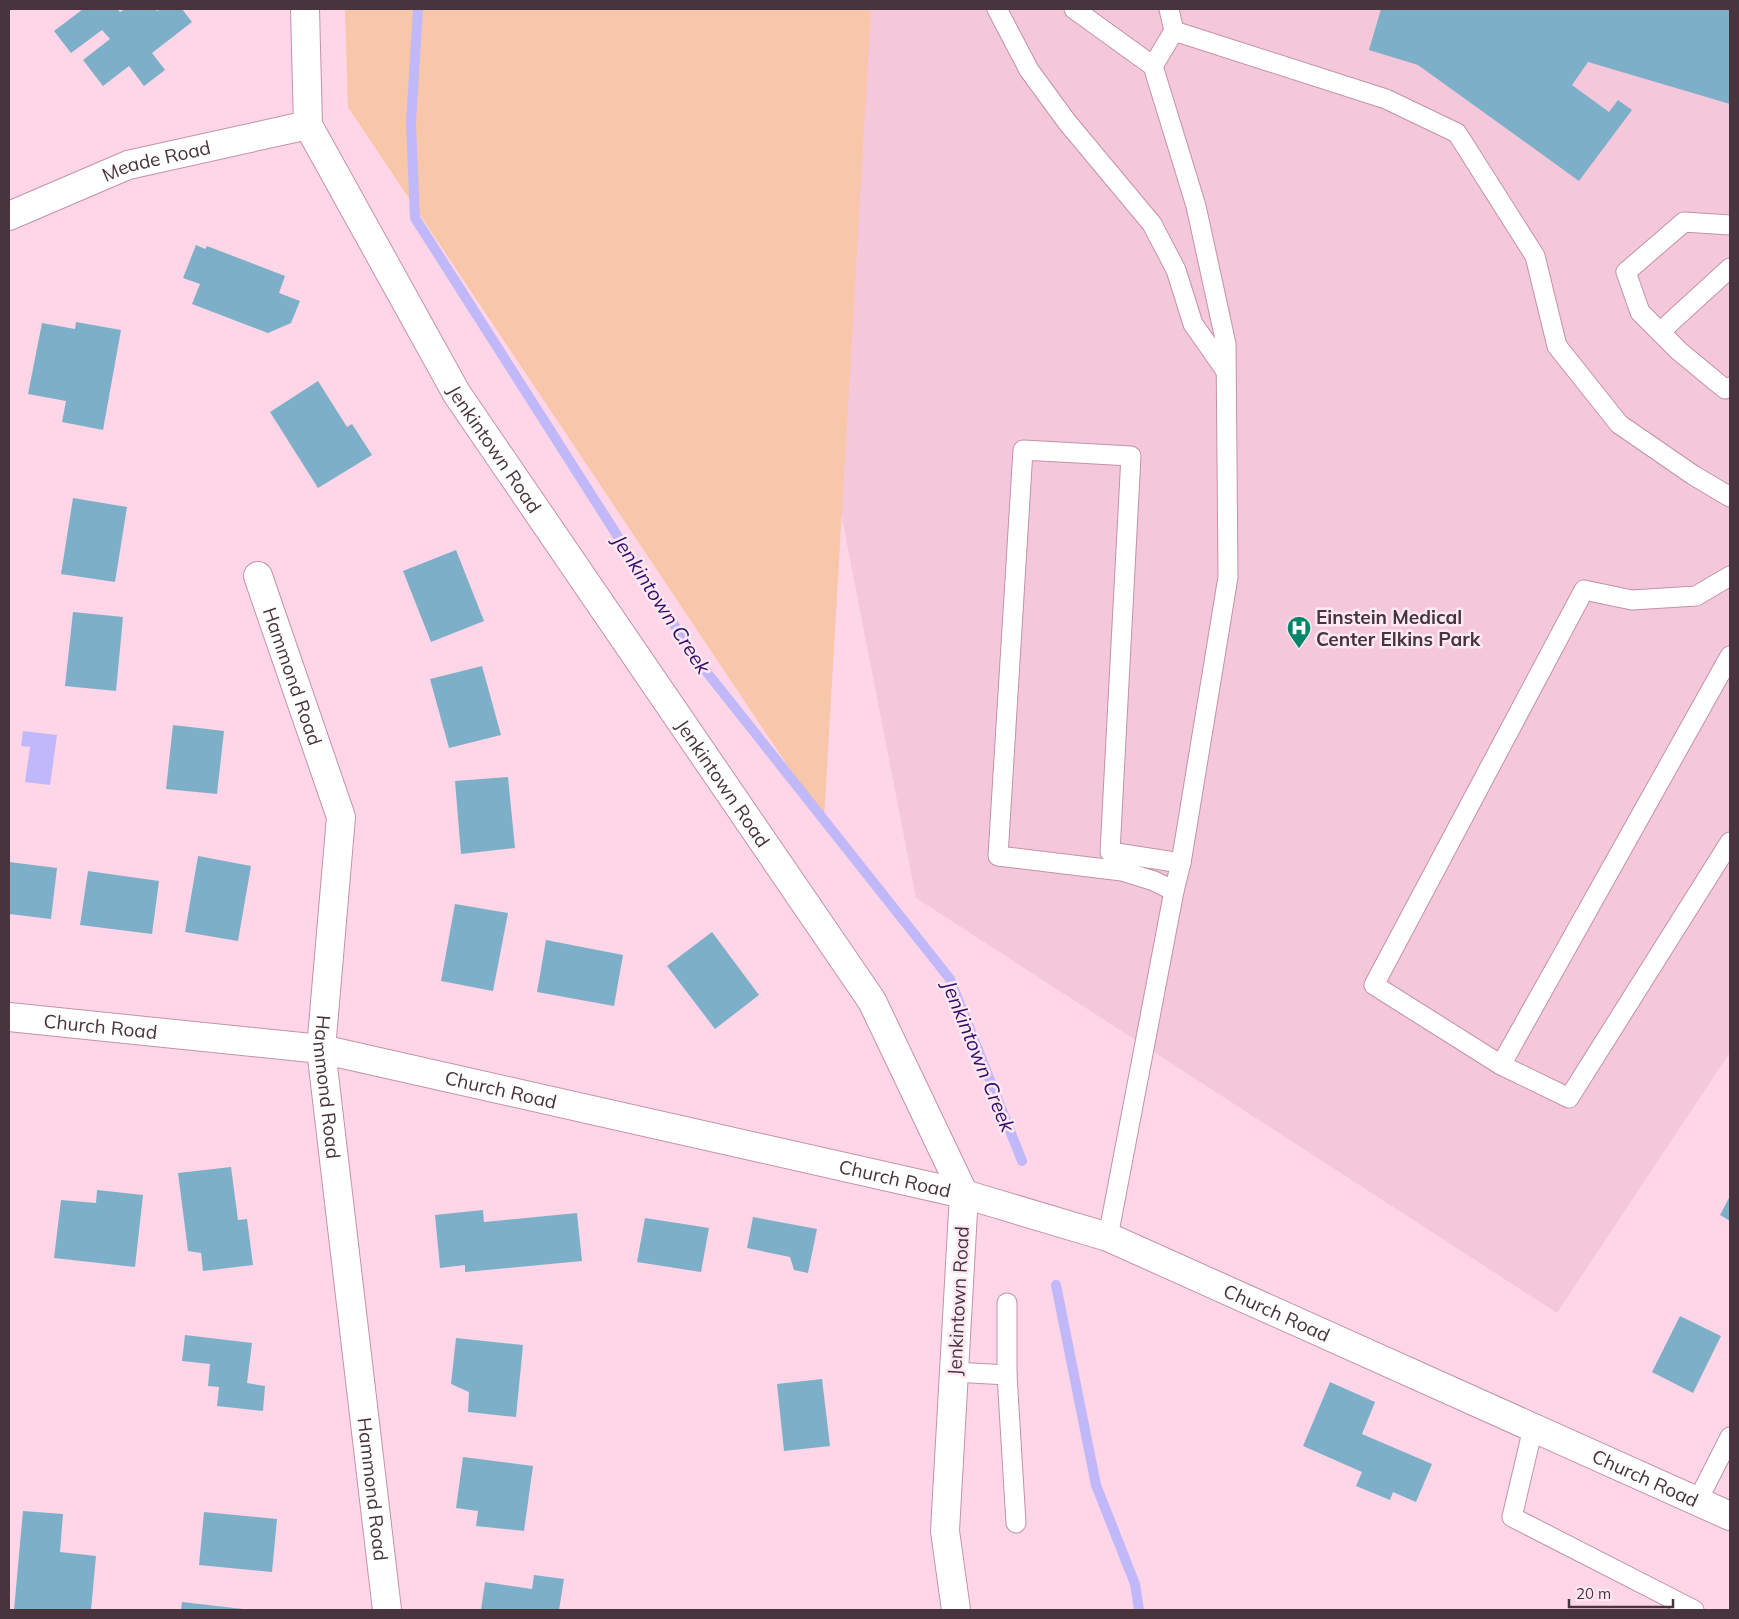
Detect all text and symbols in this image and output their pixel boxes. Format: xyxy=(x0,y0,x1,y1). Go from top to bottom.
street label: Meade Road xyxy=(98,135,213,187)
street label: Jenkintown Road xyxy=(442,381,547,517)
water label: Jenkintown Creek xyxy=(606,528,717,679)
street label: Hammond Road xyxy=(258,604,327,748)
place label: Einstein Medical Center Elkins Park xyxy=(1316,605,1481,651)
hospital icon: Einstein Medical Center Elkins Park xyxy=(1286,615,1312,649)
street label: Jenkintown Road xyxy=(671,715,775,852)
water label: Jenkintown Creek xyxy=(936,975,1021,1136)
street label: Church Road xyxy=(43,1009,158,1044)
street label: Hammond Road xyxy=(308,1014,346,1160)
street label: Church Road xyxy=(443,1065,559,1114)
street label: Church Road xyxy=(837,1154,953,1203)
street label: Jenkintown Road xyxy=(942,1226,974,1376)
street label: Church Road xyxy=(1220,1278,1334,1347)
street label: Hammond Road xyxy=(352,1416,393,1562)
street label: Church Road xyxy=(1588,1444,1702,1512)
scale bar xyxy=(1569,1576,1673,1608)
text: 20 m xyxy=(1576,1584,1611,1603)

